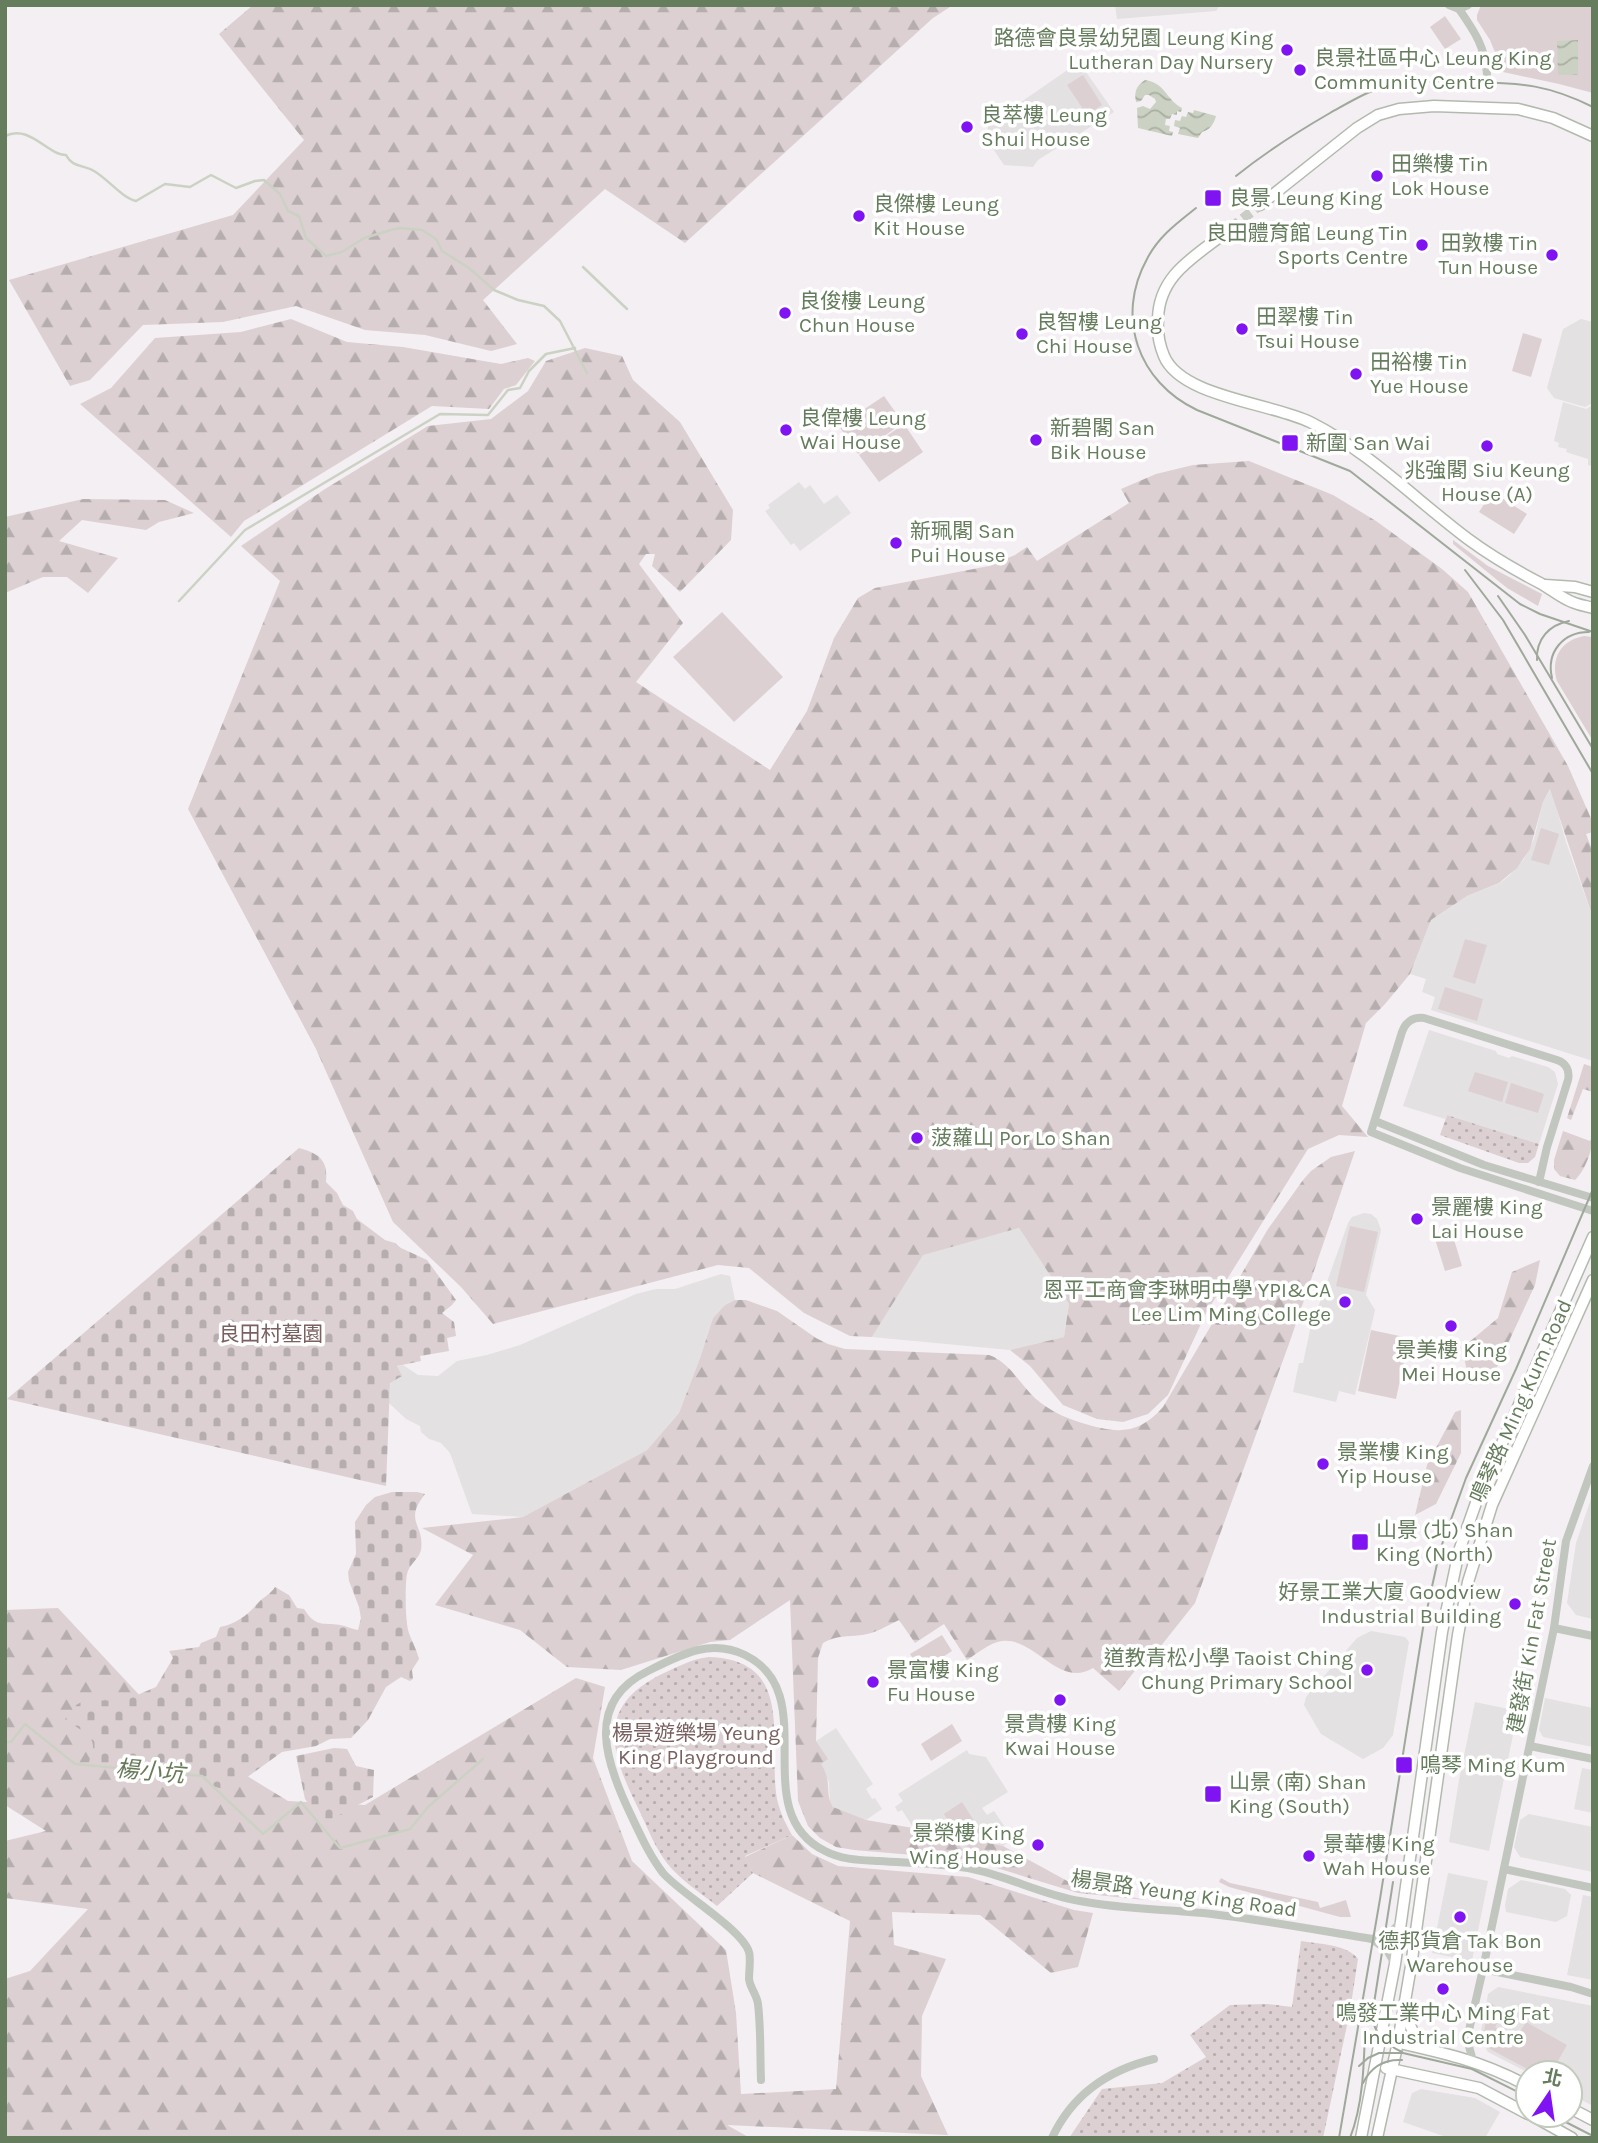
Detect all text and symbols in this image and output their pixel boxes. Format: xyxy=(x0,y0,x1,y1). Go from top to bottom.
place label: 路德會良景幼兒園 Leung King Lutheran Day Nursery xyxy=(994,26,1273,74)
marker: 路德會良景幼兒園 Leung King Lutheran Day Nursery xyxy=(1279,42,1295,58)
place label: 良景社區中心 Leung King Community Centre xyxy=(1314,46,1552,94)
marker: 良景社區中心 Leung King Community Centre xyxy=(1292,62,1308,78)
place label: 良萃樓 Leung Shui House xyxy=(981,103,1107,151)
marker: 良萃樓 Leung Shui House xyxy=(959,119,975,135)
place label: 田樂樓 Tin Lok House xyxy=(1391,152,1489,200)
marker: 田樂樓 Tin Lok House xyxy=(1369,168,1385,184)
place label: 良景 Leung King xyxy=(1229,186,1383,210)
marker: 良景 Leung King xyxy=(1203,188,1223,208)
place label: 良傑樓 Leung Kit House xyxy=(873,192,999,240)
marker: 良傑樓 Leung Kit House xyxy=(851,208,867,224)
place label: 良田體育館 Leung Tin Sports Centre xyxy=(1206,221,1408,269)
place label: 田敦樓 Tin Tun House xyxy=(1439,231,1538,279)
marker: 良田體育館 Leung Tin Sports Centre xyxy=(1414,237,1430,253)
marker: 田敦樓 Tin Tun House xyxy=(1544,247,1560,263)
place label: 良俊樓 Leung Chun House xyxy=(799,289,925,337)
marker: 良俊樓 Leung Chun House xyxy=(777,305,793,321)
place label: 田翠樓 Tin Tsui House xyxy=(1256,305,1360,353)
place label: 良智樓 Leung Chi House xyxy=(1036,310,1162,358)
marker: 田翠樓 Tin Tsui House xyxy=(1234,321,1250,337)
marker: 良智樓 Leung Chi House xyxy=(1014,326,1030,342)
place label: 田裕樓 Tin Yue House xyxy=(1370,350,1469,398)
marker: 田裕樓 Tin Yue House xyxy=(1348,366,1364,382)
place label: 良偉樓 Leung Wai House xyxy=(800,406,926,454)
place label: 新碧閣 San Bik House xyxy=(1050,416,1155,464)
marker: 良偉樓 Leung Wai House xyxy=(778,422,794,438)
place label: 新圍 San Wai xyxy=(1306,431,1431,455)
marker: 新碧閣 San Bik House xyxy=(1028,432,1044,448)
marker: 新圍 San Wai xyxy=(1280,433,1300,453)
marker: 兆強閣 Siu Keung House (A) xyxy=(1479,438,1495,454)
place label: 兆強閣 Siu Keung House (A) xyxy=(1404,458,1570,506)
place label: 新珮閣 San Pui House xyxy=(910,519,1015,567)
marker: 新珮閣 San Pui House xyxy=(888,535,904,551)
place label: 菠蘿山 Por Lo Shan xyxy=(931,1126,1111,1150)
marker: 菠蘿山 Por Lo Shan xyxy=(909,1130,925,1146)
place label: 景麗樓 King Lai House xyxy=(1431,1195,1543,1243)
marker: 景麗樓 King Lai House xyxy=(1409,1211,1425,1227)
place label: 恩平工商會李琳明中學 YPI&CA Lee Lim Ming College xyxy=(1043,1278,1331,1326)
marker: 恩平工商會李琳明中學 YPI&CA Lee Lim Ming College xyxy=(1337,1294,1353,1310)
street label: 鳴琴路 Ming Kum Road xyxy=(1465,1296,1577,1506)
marker: 景美樓 King Mei House xyxy=(1443,1318,1459,1334)
park label: 良田村墓園 xyxy=(219,1322,324,1346)
place label: 景美樓 King Mei House xyxy=(1395,1338,1507,1386)
place label: 景業樓 King Yip House xyxy=(1337,1440,1449,1488)
marker: 景業樓 King Yip House xyxy=(1315,1456,1331,1472)
place label: 山景 (北) Shan King (North) xyxy=(1376,1518,1514,1566)
marker: 山景 (北) Shan King (North) xyxy=(1350,1532,1370,1552)
street label: 建發街 Kin Fat Street xyxy=(1503,1537,1561,1735)
place label: 好景工業大廈 Goodview Industrial Building xyxy=(1278,1580,1501,1628)
marker: 好景工業大廈 Goodview Industrial Building xyxy=(1507,1596,1523,1612)
place label: 道教青松小學 Taoist Ching Chung Primary School xyxy=(1104,1646,1353,1694)
place label: 景富樓 King Fu House xyxy=(887,1658,999,1706)
marker: 道教青松小學 Taoist Ching Chung Primary School xyxy=(1359,1662,1375,1678)
marker: 景富樓 King Fu House xyxy=(865,1674,881,1690)
marker: 景貴樓 King Kwai House xyxy=(1052,1692,1068,1708)
place label: 景貴樓 King Kwai House xyxy=(1004,1712,1116,1760)
park label: 楊景遊樂場 Yeung King Playground xyxy=(612,1721,780,1769)
place label: 鳴琴 Ming Kum xyxy=(1420,1753,1566,1777)
water label: 楊小坑 xyxy=(114,1755,188,1788)
marker: 鳴琴 Ming Kum xyxy=(1394,1755,1414,1775)
place label: 山景 (南) Shan King (South) xyxy=(1229,1770,1367,1818)
marker: 山景 (南) Shan King (South) xyxy=(1203,1784,1223,1804)
place label: 景榮樓 King Wing House xyxy=(909,1821,1024,1869)
place label: 景華樓 King Wah House xyxy=(1323,1832,1435,1880)
marker: 景榮樓 King Wing House xyxy=(1030,1837,1046,1853)
marker: 景華樓 King Wah House xyxy=(1301,1848,1317,1864)
street label: 楊景路 Yeung King Road xyxy=(1069,1866,1299,1922)
marker: 德邦貨倉 Tak Bon Warehouse xyxy=(1452,1909,1468,1925)
place label: 德邦貨倉 Tak Bon Warehouse xyxy=(1378,1929,1542,1977)
marker: 鳴發工業中心 Ming Fat Industrial Centre xyxy=(1435,1981,1451,1997)
place label: 鳴發工業中心 Ming Fat Industrial Centre xyxy=(1336,2001,1550,2049)
north arrow xyxy=(1514,2059,1584,2129)
text: 北 xyxy=(1541,2066,1564,2091)

